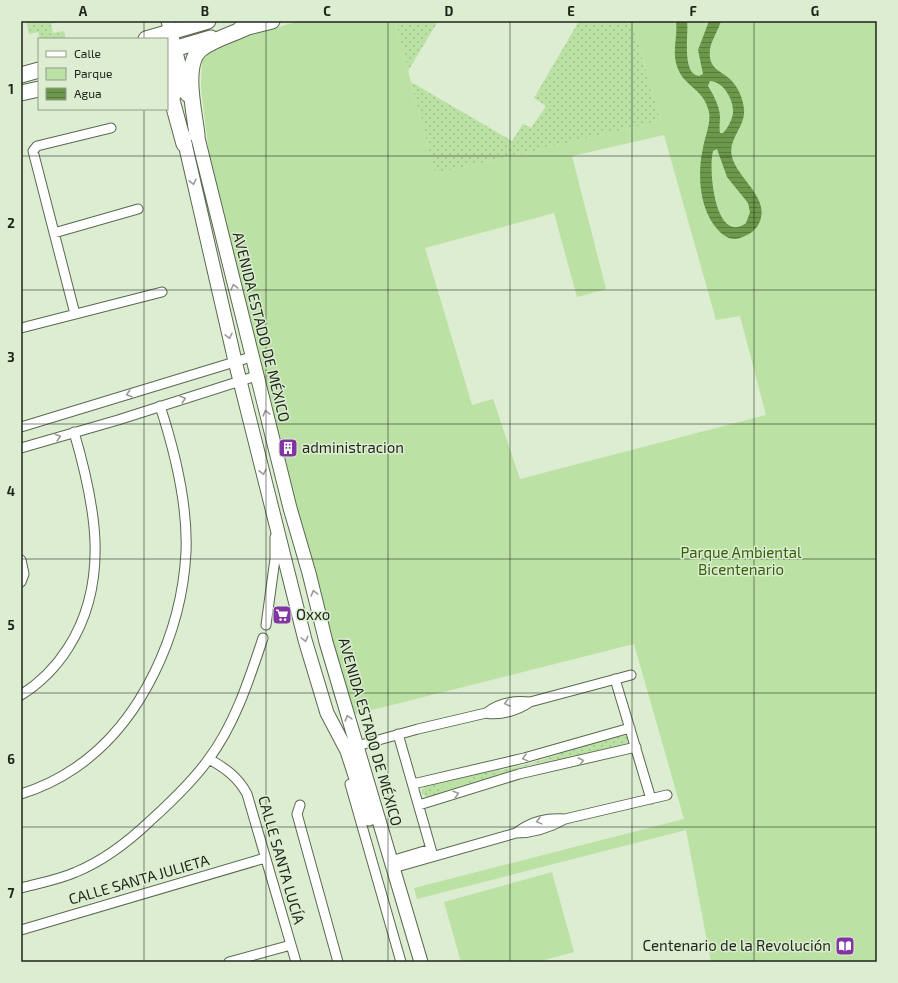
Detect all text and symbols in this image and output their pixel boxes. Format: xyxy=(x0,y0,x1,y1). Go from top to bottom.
text: A xyxy=(79,3,88,19)
text: B xyxy=(201,3,209,19)
text: C xyxy=(323,3,331,19)
text: D xyxy=(445,3,454,19)
text: E xyxy=(567,3,575,19)
text: F xyxy=(689,3,697,19)
text: G xyxy=(811,3,819,19)
legend xyxy=(38,38,168,110)
text: Calle xyxy=(74,46,101,60)
text: Parque xyxy=(74,66,112,80)
text: 1 xyxy=(8,81,14,97)
text: Agua xyxy=(74,86,102,100)
one-way arrow xyxy=(189,179,197,185)
text: 2 xyxy=(7,215,15,231)
street label: AVENIDA ESTADO DE MÉXICO xyxy=(230,230,294,424)
one-way arrow xyxy=(230,284,238,290)
one-way arrow xyxy=(224,332,233,339)
text: 3 xyxy=(7,349,15,365)
one-way arrow xyxy=(125,389,132,398)
one-way arrow xyxy=(179,395,186,404)
one-way arrow xyxy=(262,410,271,417)
one-way arrow xyxy=(55,433,62,442)
building icon: administracion xyxy=(277,437,299,459)
place label: administracion xyxy=(302,438,404,456)
one-way arrow xyxy=(259,469,267,475)
text: 4 xyxy=(7,483,15,499)
park label: Parque Ambiental Bicentenario xyxy=(681,543,802,578)
one-way arrow xyxy=(310,589,319,596)
supermarket icon: Oxxo xyxy=(271,604,293,626)
place label: Oxxo xyxy=(296,605,330,623)
text: 5 xyxy=(7,617,15,633)
one-way arrow xyxy=(300,635,309,642)
street label: AVENIDA ESTADO DE MÉXICO xyxy=(335,635,407,828)
one-way arrow xyxy=(504,699,510,707)
one-way arrow xyxy=(344,715,353,722)
text: 6 xyxy=(7,751,15,767)
one-way arrow xyxy=(522,753,528,761)
one-way arrow xyxy=(578,757,585,765)
one-way arrow xyxy=(452,790,459,799)
street label: CALLE SANTA LUCÍA xyxy=(255,793,309,927)
one-way arrow xyxy=(536,816,543,825)
street label: CALLE SANTA JULIETA xyxy=(66,850,212,908)
text: 7 xyxy=(8,885,15,901)
library icon: Centenario de la Revolución xyxy=(834,935,856,957)
place label: Centenario de la Revolución xyxy=(642,936,831,954)

